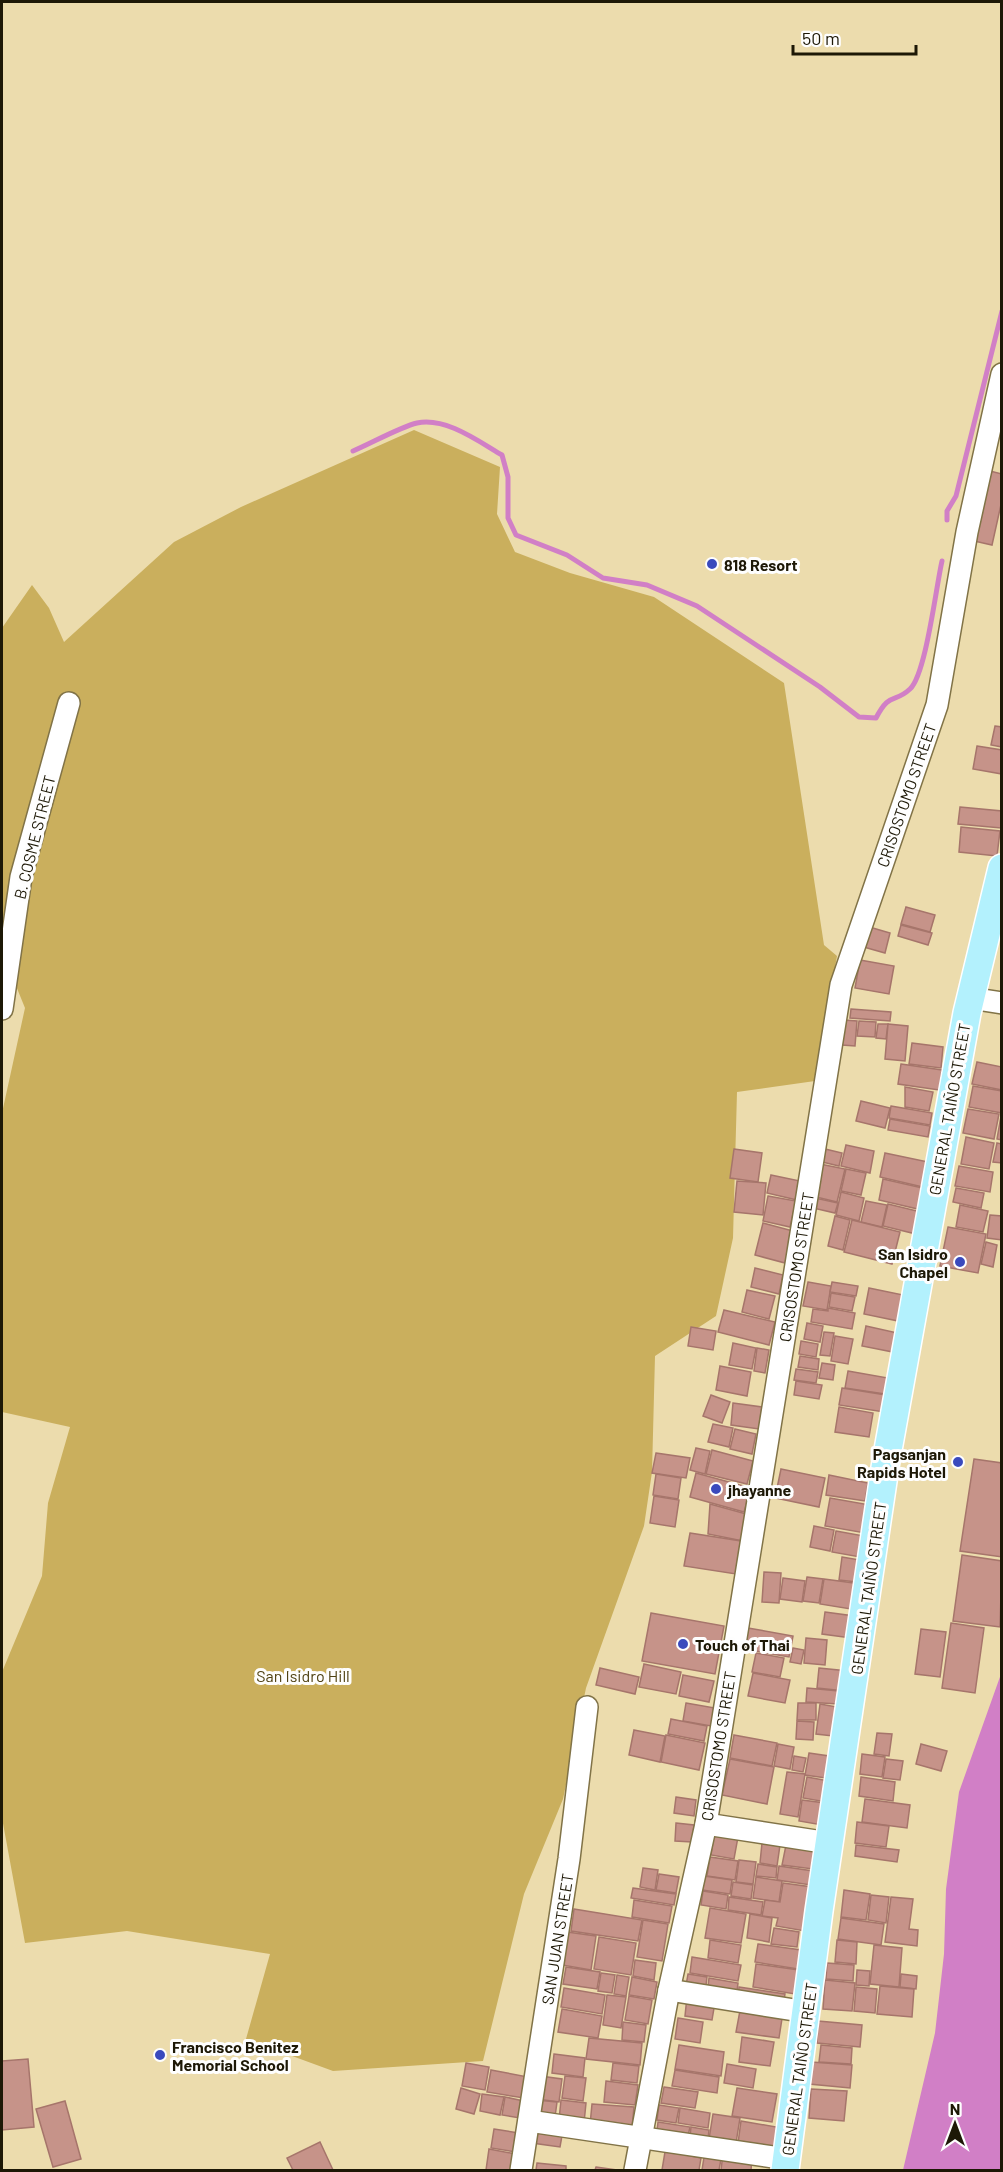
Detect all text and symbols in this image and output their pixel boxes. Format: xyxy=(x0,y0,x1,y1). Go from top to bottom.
scale bar xyxy=(793,18,916,56)
text: 50 m xyxy=(802,27,840,49)
place label: 818 Resort xyxy=(724,555,798,574)
marker: 818 Resort xyxy=(705,557,719,571)
street label: CRISOSTOMO STREET xyxy=(872,720,940,870)
street label: B. COSME STREET xyxy=(9,773,59,901)
street label: GENERAL TAIÑO STREET xyxy=(924,1021,974,1197)
street label: CRISOSTOMO STREET xyxy=(775,1191,817,1343)
place label: San Isidro Chapel xyxy=(878,1244,948,1281)
marker: San Isidro Chapel xyxy=(953,1255,967,1269)
place label: Pagsanjan Rapids Hotel xyxy=(857,1444,946,1481)
marker: Pagsanjan Rapids Hotel xyxy=(951,1455,965,1469)
place label: jhayanne xyxy=(727,1480,792,1499)
marker: jhayanne xyxy=(709,1482,723,1496)
street label: GENERAL TAIÑO STREET xyxy=(846,1500,890,1676)
place label: Touch of Thai xyxy=(695,1635,790,1654)
marker: Touch of Thai xyxy=(676,1637,690,1651)
park label: San Isidro Hill xyxy=(256,1666,350,1685)
street label: CRISOSTOMO STREET xyxy=(697,1670,739,1822)
street label: SAN JUAN STREET xyxy=(537,1872,577,2006)
street label: GENERAL TAIÑO STREET xyxy=(777,1981,821,2157)
place label: Francisco Benitez Memorial School xyxy=(172,2037,299,2074)
marker: Francisco Benitez Memorial School xyxy=(153,2048,167,2062)
north arrow xyxy=(925,2094,985,2154)
text: N xyxy=(950,2099,960,2118)

